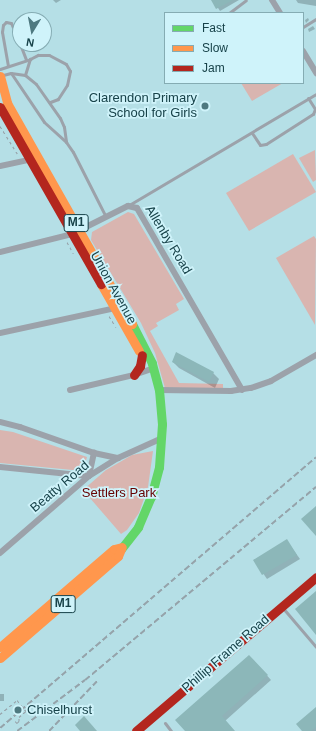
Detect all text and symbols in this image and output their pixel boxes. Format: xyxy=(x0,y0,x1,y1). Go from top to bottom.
north arrow xyxy=(12,12,52,52)
legend xyxy=(164,12,304,84)
text: Fast xyxy=(202,21,225,35)
text: N xyxy=(25,36,35,49)
text: Slow xyxy=(202,41,228,55)
text: Jam xyxy=(202,61,225,75)
place label: Clarendon Primary School for Girls xyxy=(89,91,197,122)
marker: Clarendon Primary School for Girls xyxy=(200,101,210,111)
street label: Allenby Road xyxy=(141,203,195,277)
road number: M1 xyxy=(63,213,89,233)
street label: Union Avenue xyxy=(86,249,140,327)
street label: Beatty Road xyxy=(28,458,92,516)
park label: Settlers Park xyxy=(82,485,156,501)
road number: M1 xyxy=(50,594,76,614)
street label: Phillip Frame Road xyxy=(179,612,273,696)
place label: Chiselhurst xyxy=(27,702,92,718)
marker: Chiselhurst xyxy=(12,704,24,716)

